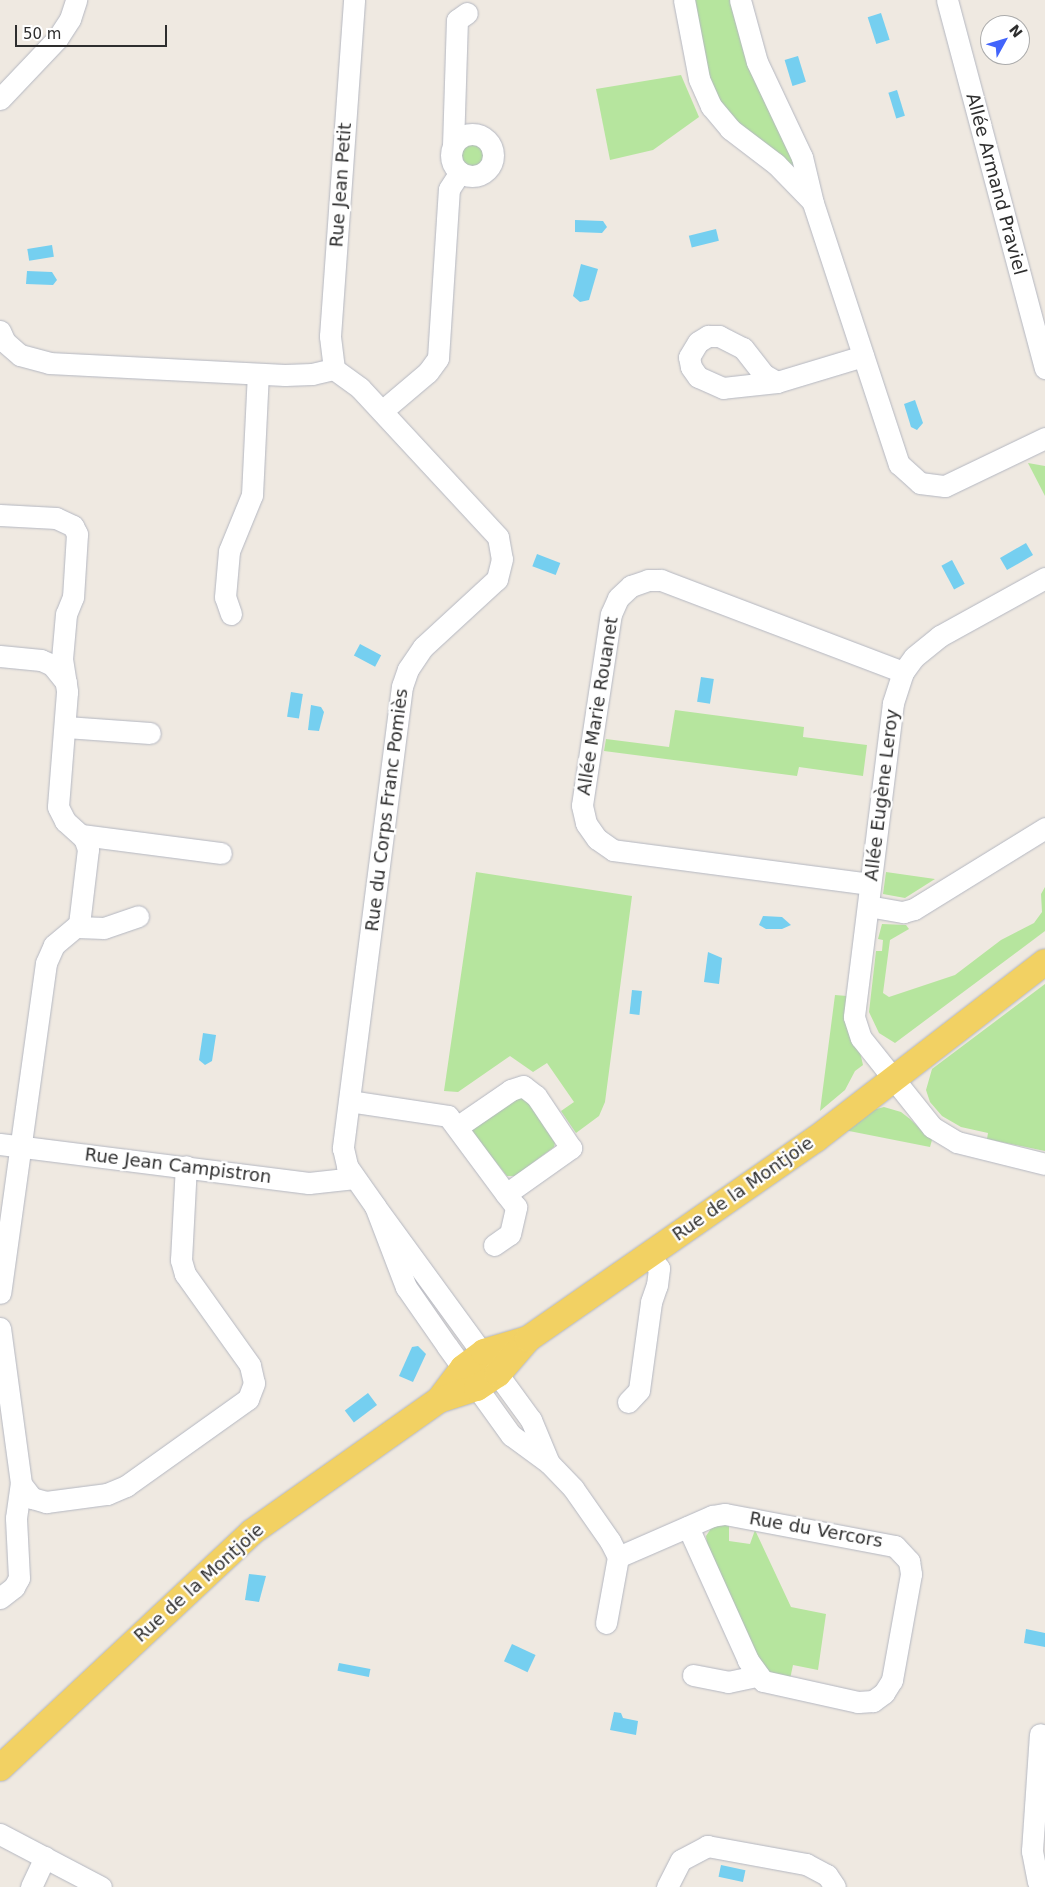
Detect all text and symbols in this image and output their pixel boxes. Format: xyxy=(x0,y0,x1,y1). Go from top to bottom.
scale bar xyxy=(18,15,170,47)
north arrow xyxy=(980,15,1030,65)
text: N xyxy=(1006,22,1026,41)
text: 50 m xyxy=(23,25,61,43)
street label: Allée Armand Praviel xyxy=(961,91,1031,277)
street label: Rue Jean Petit xyxy=(326,122,356,248)
street label: Allée Marie Rouanet xyxy=(573,615,623,797)
street label: Rue du Corps Franc Pomiès xyxy=(361,687,413,933)
street label: Allée Eugène Leroy xyxy=(861,708,903,882)
street label: Rue de la Montjoie xyxy=(668,1132,818,1246)
street label: Rue Jean Campistron xyxy=(83,1144,273,1188)
street label: Rue du Vercors xyxy=(748,1508,884,1552)
street label: Rue de la Montjoie xyxy=(130,1519,268,1647)

